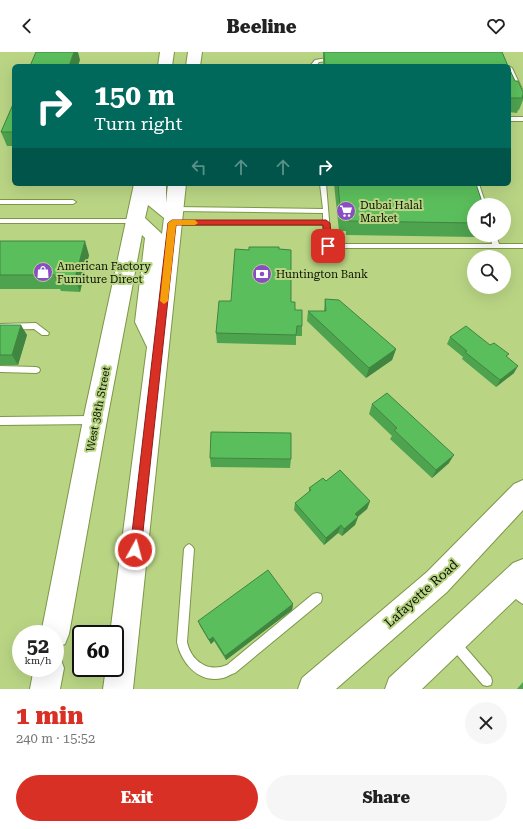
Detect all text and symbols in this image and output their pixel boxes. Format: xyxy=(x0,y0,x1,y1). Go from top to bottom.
icon: back xyxy=(16,15,38,37)
icon: heart xyxy=(485,15,507,37)
text: Beeline xyxy=(226,16,297,37)
text: 150 m xyxy=(94,79,175,112)
icon: right xyxy=(28,80,80,132)
text: Turn right xyxy=(94,113,182,134)
icon: left xyxy=(188,156,210,178)
icon: ahead xyxy=(230,156,252,178)
icon: ahead xyxy=(272,156,294,178)
icon: right xyxy=(314,156,336,178)
map controls xyxy=(467,198,511,294)
button: sound xyxy=(467,198,511,242)
place label: Dubai Halal Market xyxy=(360,199,423,225)
supermarket icon: Dubai Halal Market xyxy=(335,200,357,222)
pin xyxy=(311,229,345,263)
icon: arrive xyxy=(317,235,339,257)
button: search xyxy=(467,250,511,294)
place label: American Factory Furniture Direct xyxy=(57,260,151,286)
shop icon: American Factory Furniture Direct xyxy=(32,261,54,283)
bank icon: Huntington Bank xyxy=(251,263,273,285)
place label: Huntington Bank xyxy=(276,268,368,281)
street label: West 38th Street xyxy=(84,365,113,453)
position arrow xyxy=(114,529,156,571)
street label: Lafayette Road xyxy=(382,556,462,630)
speed limit sign: 60 xyxy=(72,625,124,677)
text: 52 xyxy=(27,634,49,658)
text: km/h xyxy=(25,655,51,666)
text: 1 min xyxy=(16,702,83,730)
button: close xyxy=(465,702,507,744)
text: 240 m · 15:52 xyxy=(16,731,95,746)
button: Exit xyxy=(16,775,258,821)
button: Share xyxy=(266,775,507,821)

